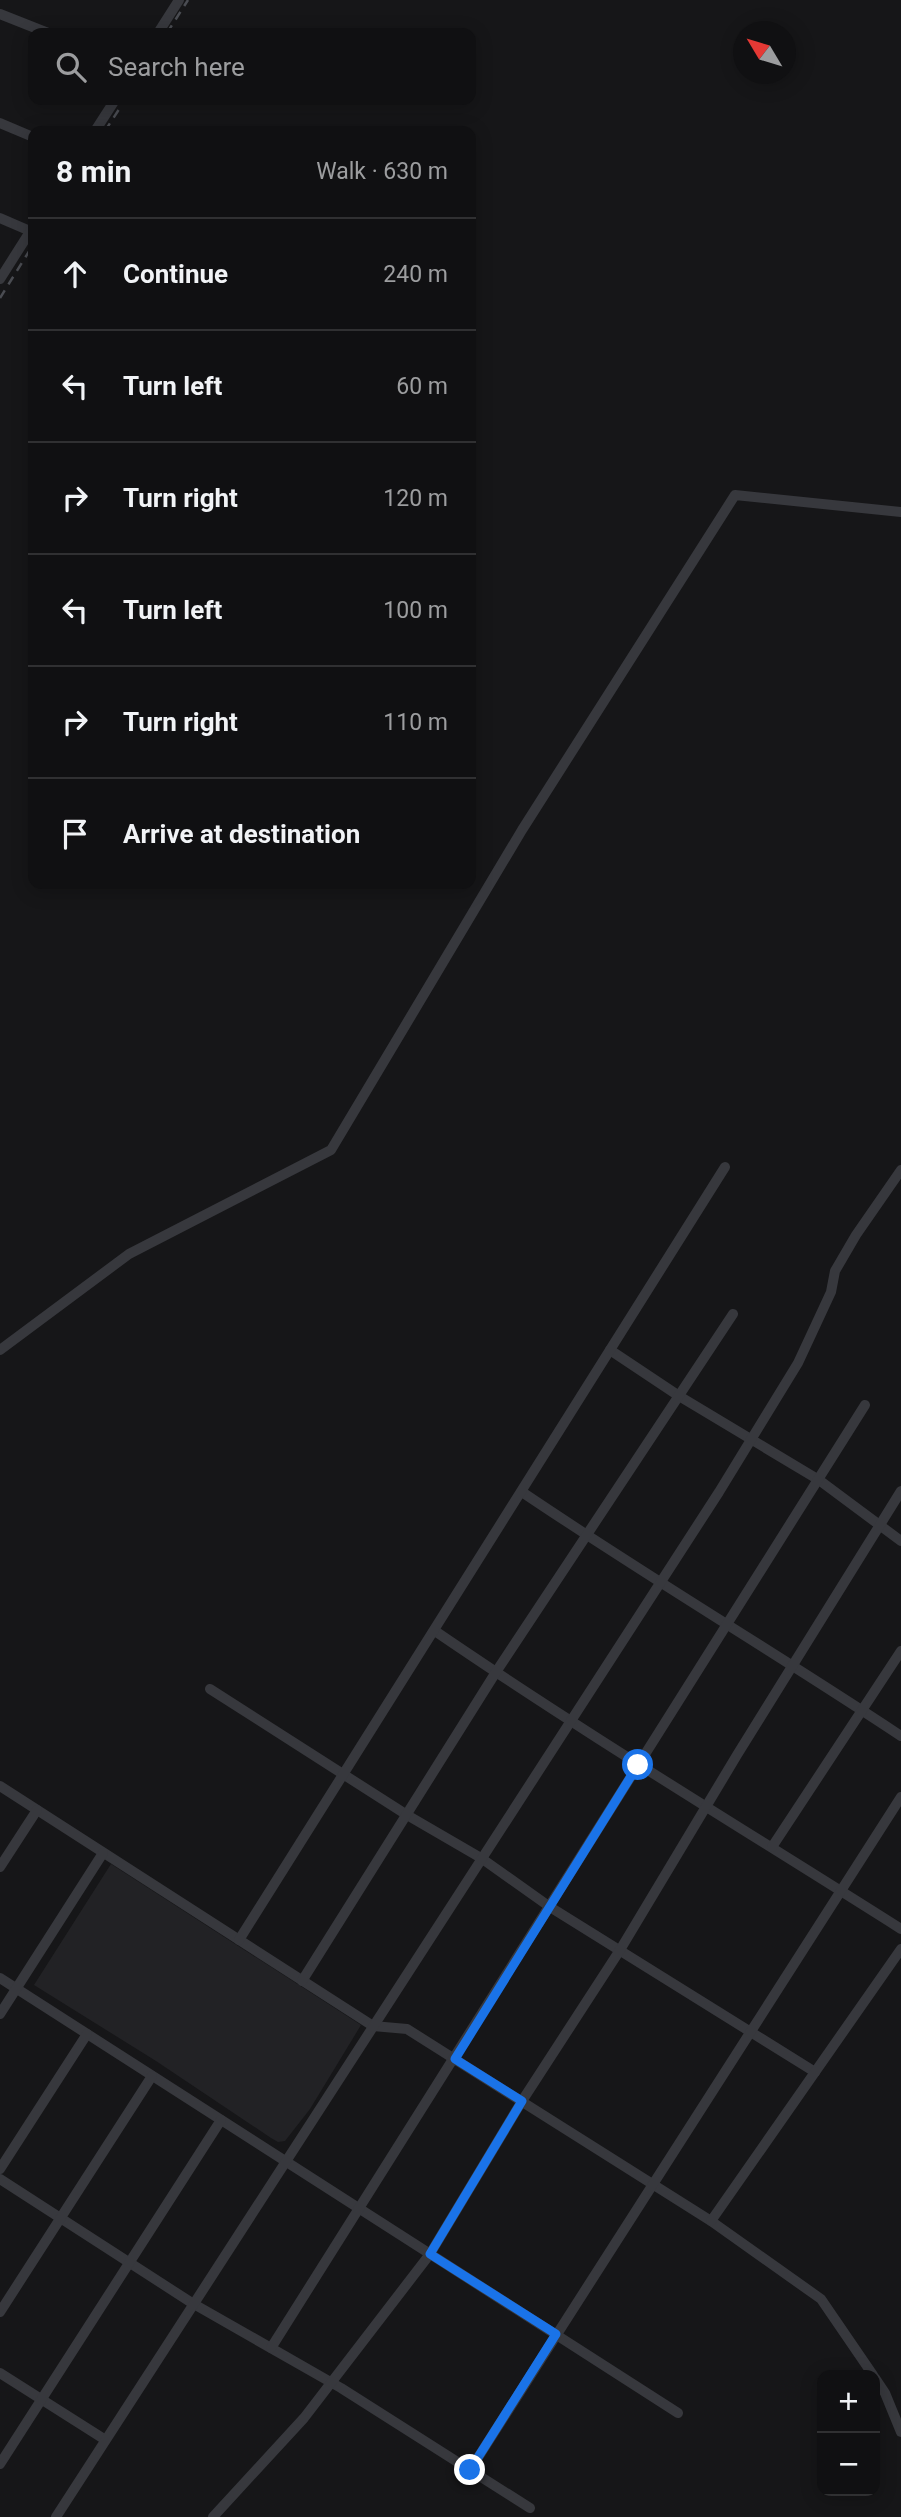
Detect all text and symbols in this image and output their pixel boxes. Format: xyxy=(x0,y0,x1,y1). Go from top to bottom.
north arrow xyxy=(733,21,796,84)
search box xyxy=(28,28,476,105)
icon: search xyxy=(52,48,90,86)
text: Search here xyxy=(108,52,245,82)
text: 8 min xyxy=(56,154,131,189)
text: Walk · 630 m xyxy=(316,158,448,185)
icon: ahead xyxy=(56,255,94,293)
text: Continue xyxy=(123,259,228,289)
text: 240 m xyxy=(383,261,448,288)
icon: left xyxy=(56,367,94,405)
text: Turn left xyxy=(123,371,222,401)
text: 60 m xyxy=(396,373,448,400)
icon: right xyxy=(56,479,94,517)
text: Turn right xyxy=(123,483,238,513)
text: 120 m xyxy=(383,485,448,512)
icon: left xyxy=(56,591,94,629)
text: Turn left xyxy=(123,595,222,625)
text: 100 m xyxy=(383,597,448,624)
icon: right xyxy=(56,703,94,741)
text: Turn right xyxy=(123,707,238,737)
text: 110 m xyxy=(383,709,448,736)
icon: arrive xyxy=(56,815,94,853)
text: Arrive at destination xyxy=(123,819,360,849)
route start xyxy=(622,1749,653,1780)
map controls xyxy=(817,2370,880,2496)
button: + xyxy=(817,2370,880,2433)
button: − xyxy=(817,2433,880,2496)
route end xyxy=(454,2454,485,2485)

